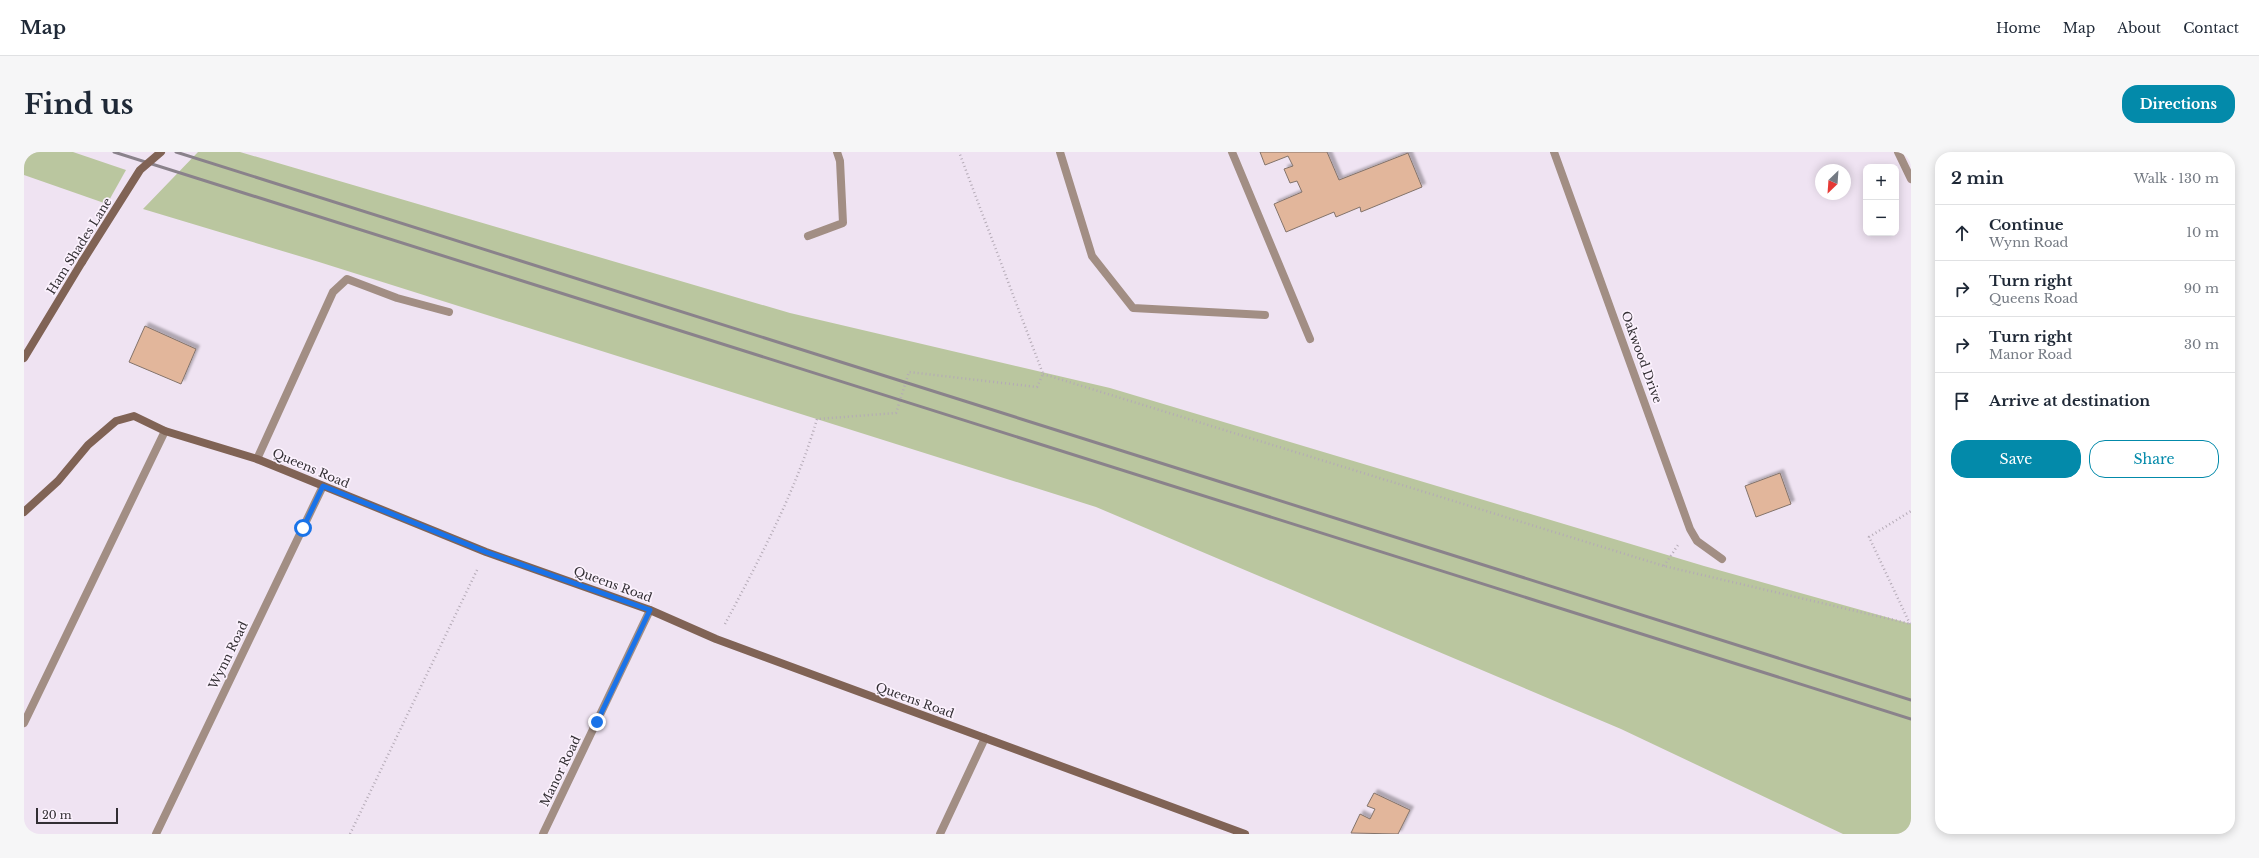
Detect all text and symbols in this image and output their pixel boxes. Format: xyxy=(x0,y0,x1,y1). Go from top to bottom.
text: Map xyxy=(20,16,66,39)
text: Home xyxy=(1996,19,2041,37)
text: Map xyxy=(2063,19,2095,37)
text: About xyxy=(2117,19,2161,37)
text: Contact xyxy=(2183,19,2239,37)
button: Directions xyxy=(2122,85,2235,123)
text: Find us xyxy=(24,87,134,122)
north arrow xyxy=(1815,164,1851,200)
map controls xyxy=(1863,164,1899,236)
button: + xyxy=(1863,164,1899,200)
text: 2 min xyxy=(1951,168,2004,189)
text: Walk · 130 m xyxy=(2134,170,2219,187)
street label: Ham Shades Lane xyxy=(43,195,115,297)
button: − xyxy=(1863,200,1899,236)
text: Continue xyxy=(1989,215,2064,234)
icon: ahead xyxy=(1951,222,1973,244)
text: 10 m xyxy=(2186,224,2219,241)
text: Wynn Road xyxy=(1989,234,2068,251)
text: Turn right xyxy=(1989,271,2072,290)
icon: right xyxy=(1951,278,1973,300)
text: 90 m xyxy=(2184,280,2219,297)
text: Queens Road xyxy=(1989,290,2078,307)
street label: Oakwood Drive xyxy=(1618,309,1666,405)
text: Turn right xyxy=(1989,327,2072,346)
icon: right xyxy=(1951,334,1973,356)
text: 30 m xyxy=(2184,336,2219,353)
text: Manor Road xyxy=(1989,346,2072,363)
icon: arrive xyxy=(1951,390,1973,412)
text: Arrive at destination xyxy=(1989,391,2150,410)
button: Save xyxy=(1951,440,2081,478)
button: Share xyxy=(2089,440,2219,478)
street label: Queens Road xyxy=(270,445,352,491)
route start xyxy=(294,519,312,537)
street label: Queens Road xyxy=(572,563,654,605)
street label: Wynn Road xyxy=(205,619,251,692)
street label: Queens Road xyxy=(874,679,956,721)
route end xyxy=(588,713,606,731)
street label: Manor Road xyxy=(536,733,584,809)
scale bar xyxy=(36,806,118,825)
text: 20 m xyxy=(42,808,72,822)

